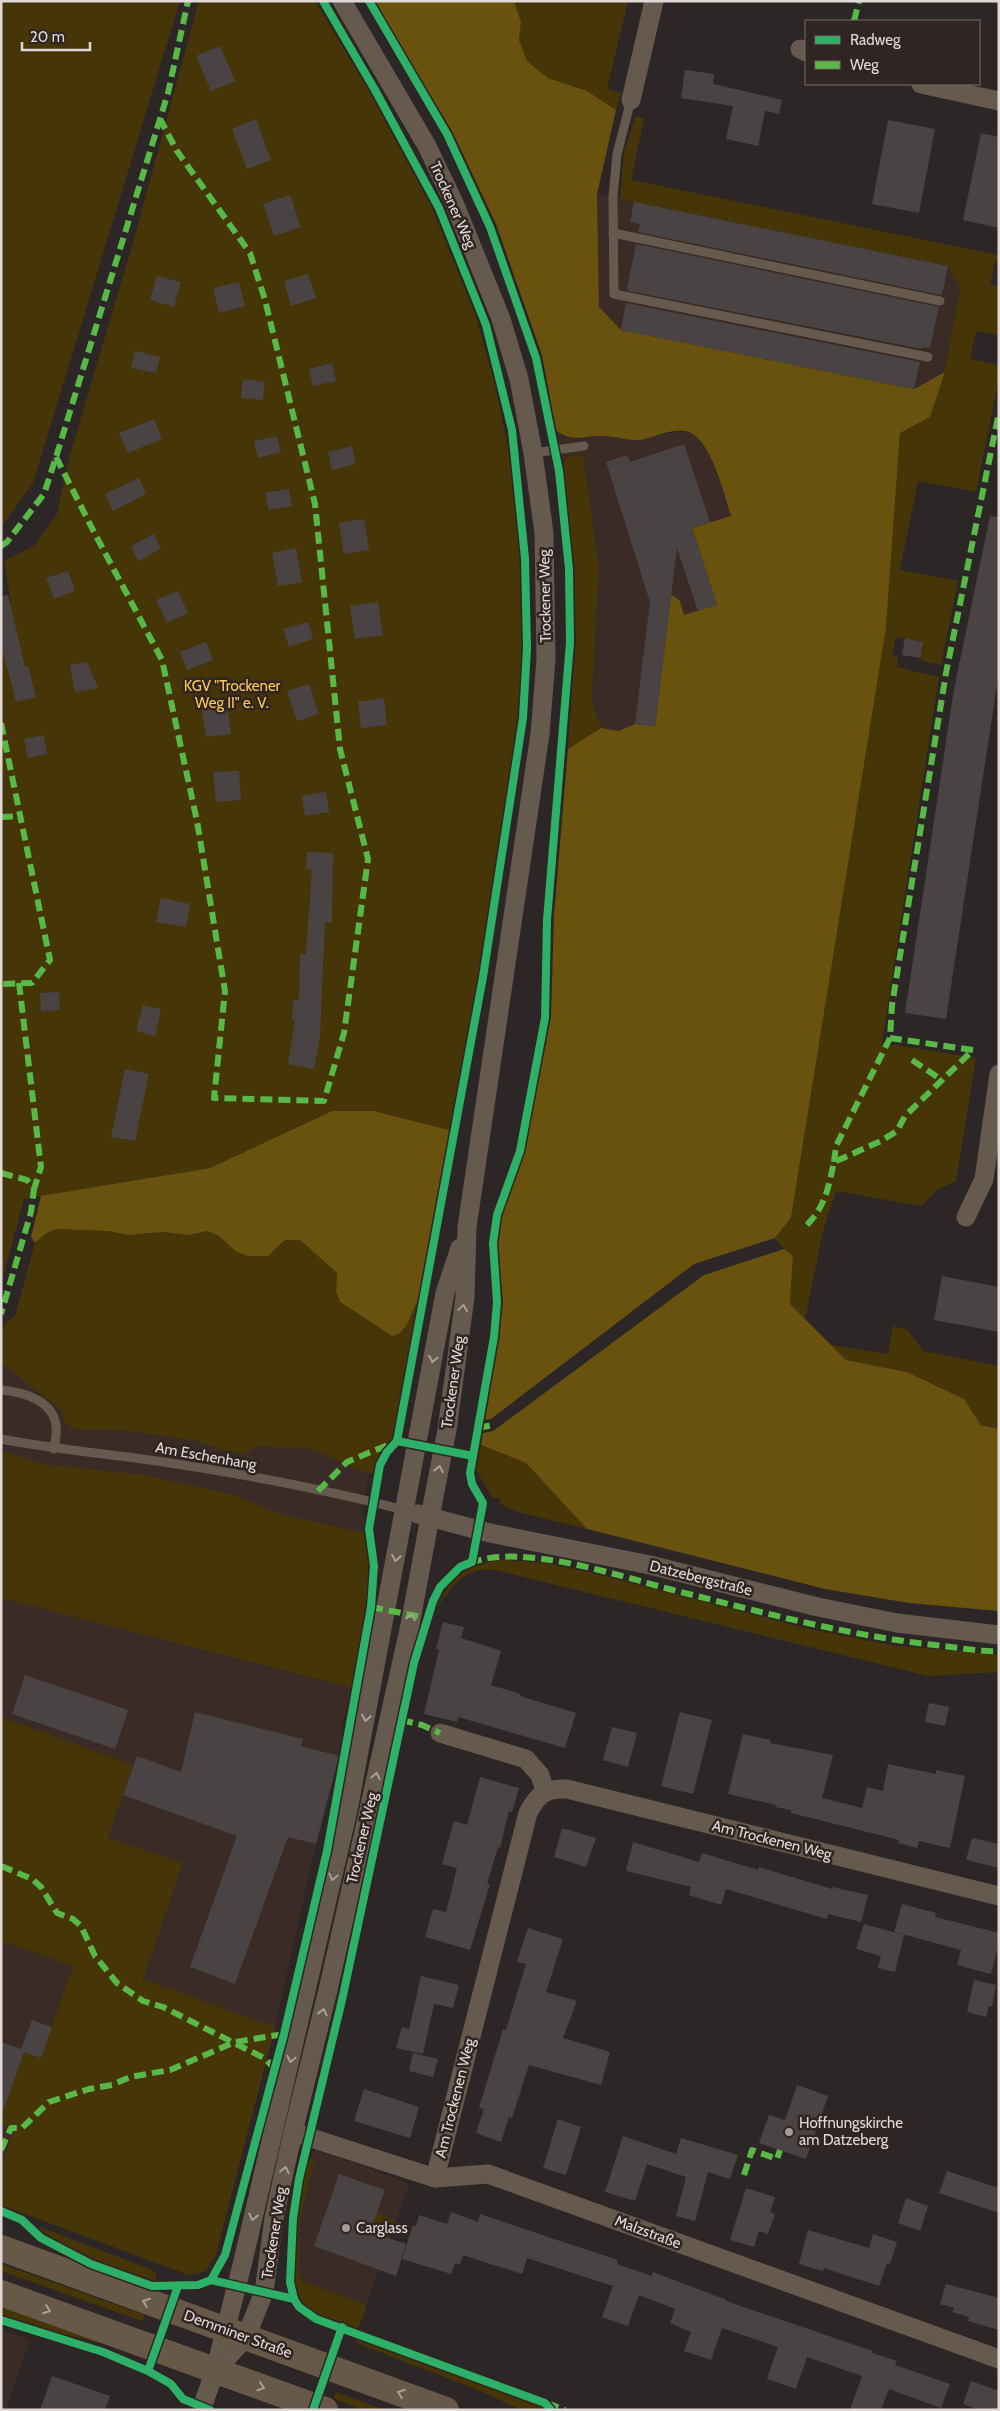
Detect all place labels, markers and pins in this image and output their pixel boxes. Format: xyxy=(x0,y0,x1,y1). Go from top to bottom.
place label: Hoffnungskirche am Datzeberg xyxy=(799,2114,903,2149)
marker: Hoffnungskirche am Datzeberg xyxy=(783,2126,795,2138)
place label: Carglass xyxy=(356,2219,408,2237)
marker: Carglass xyxy=(340,2222,352,2234)

